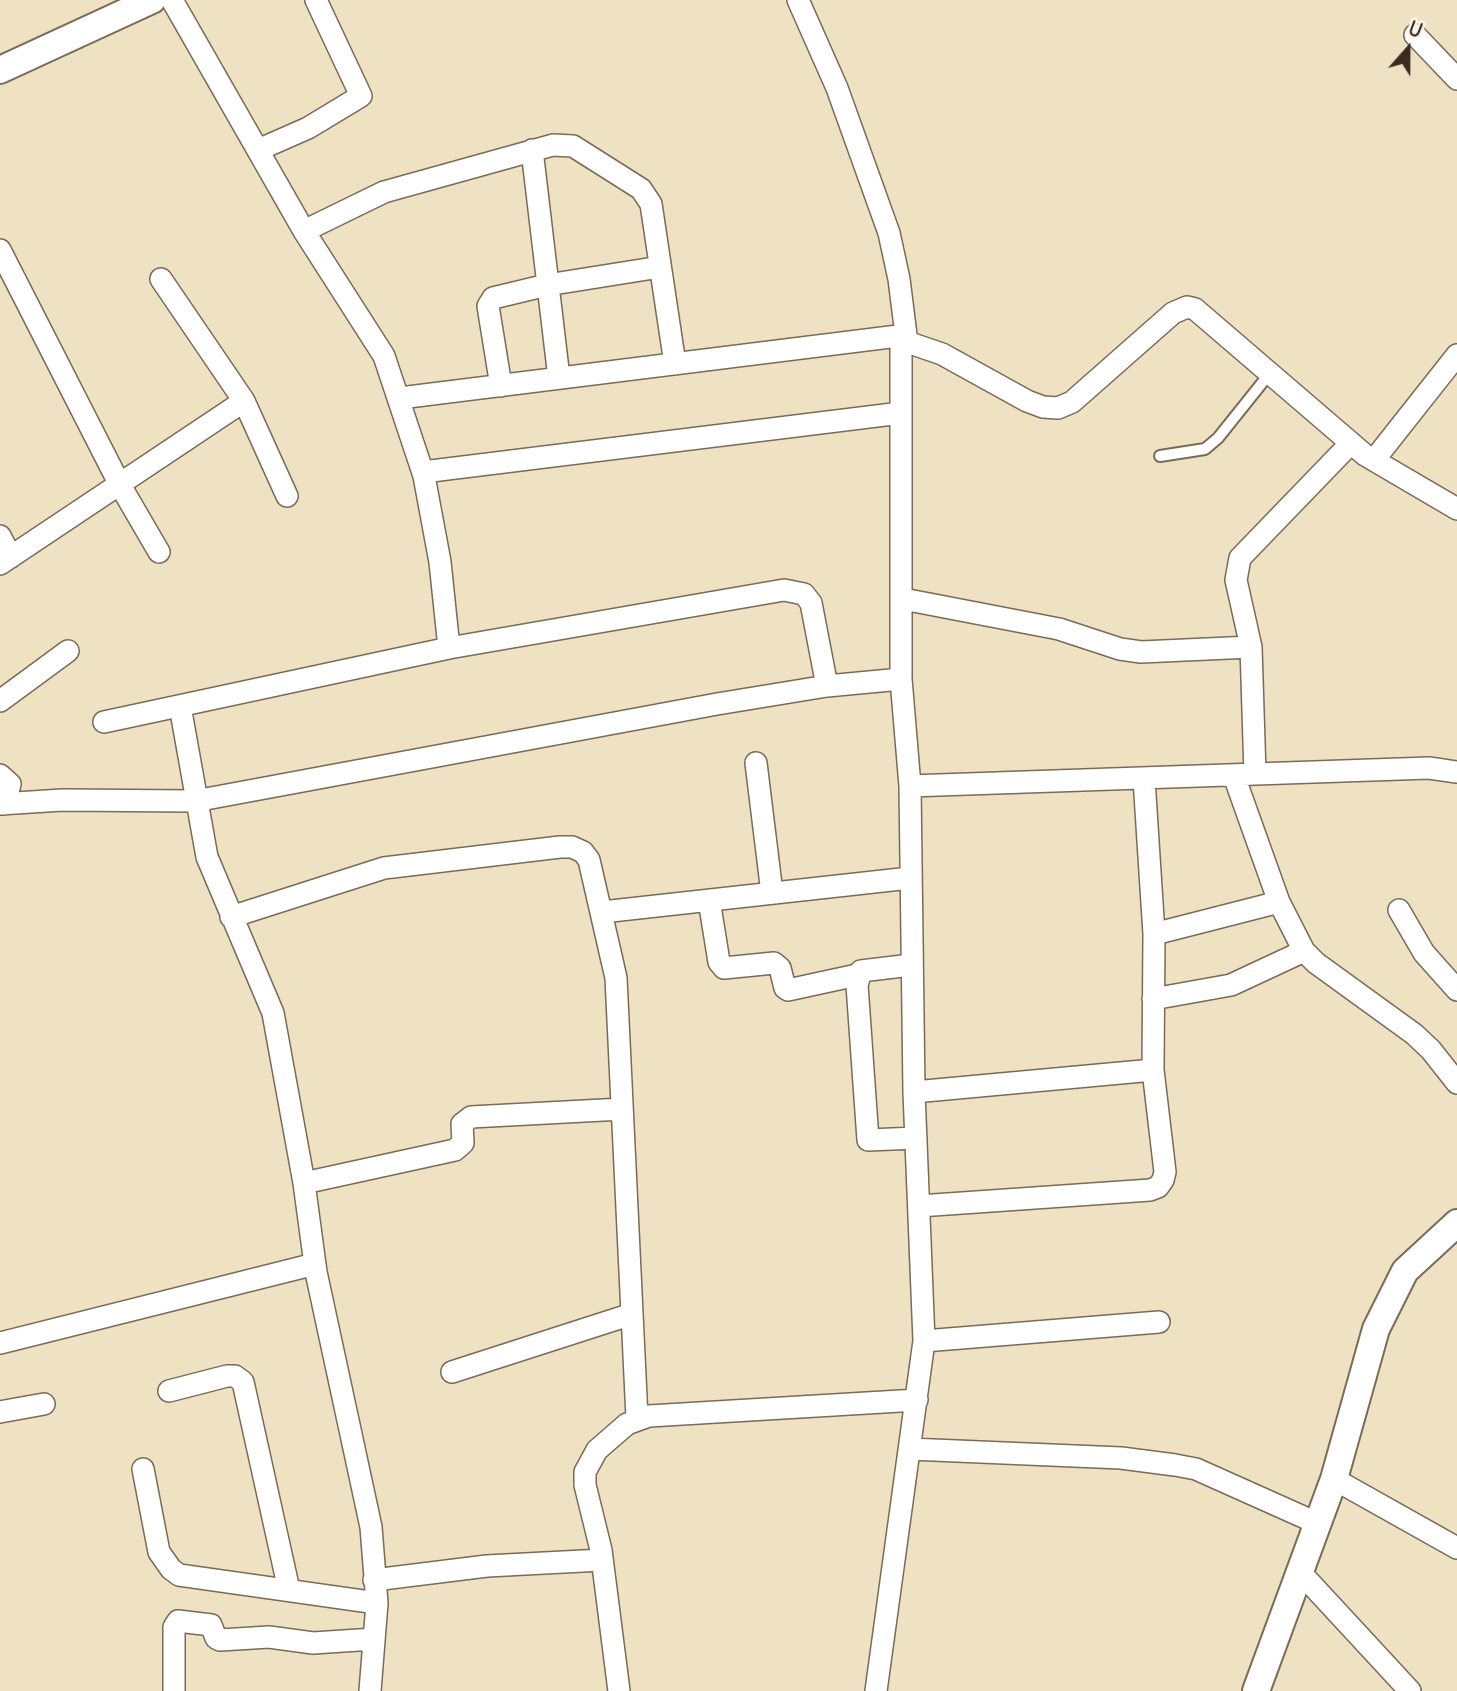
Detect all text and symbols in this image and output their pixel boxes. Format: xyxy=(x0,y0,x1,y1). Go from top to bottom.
north arrow xyxy=(1373,14,1443,84)
text: U xyxy=(1405,16,1426,43)

